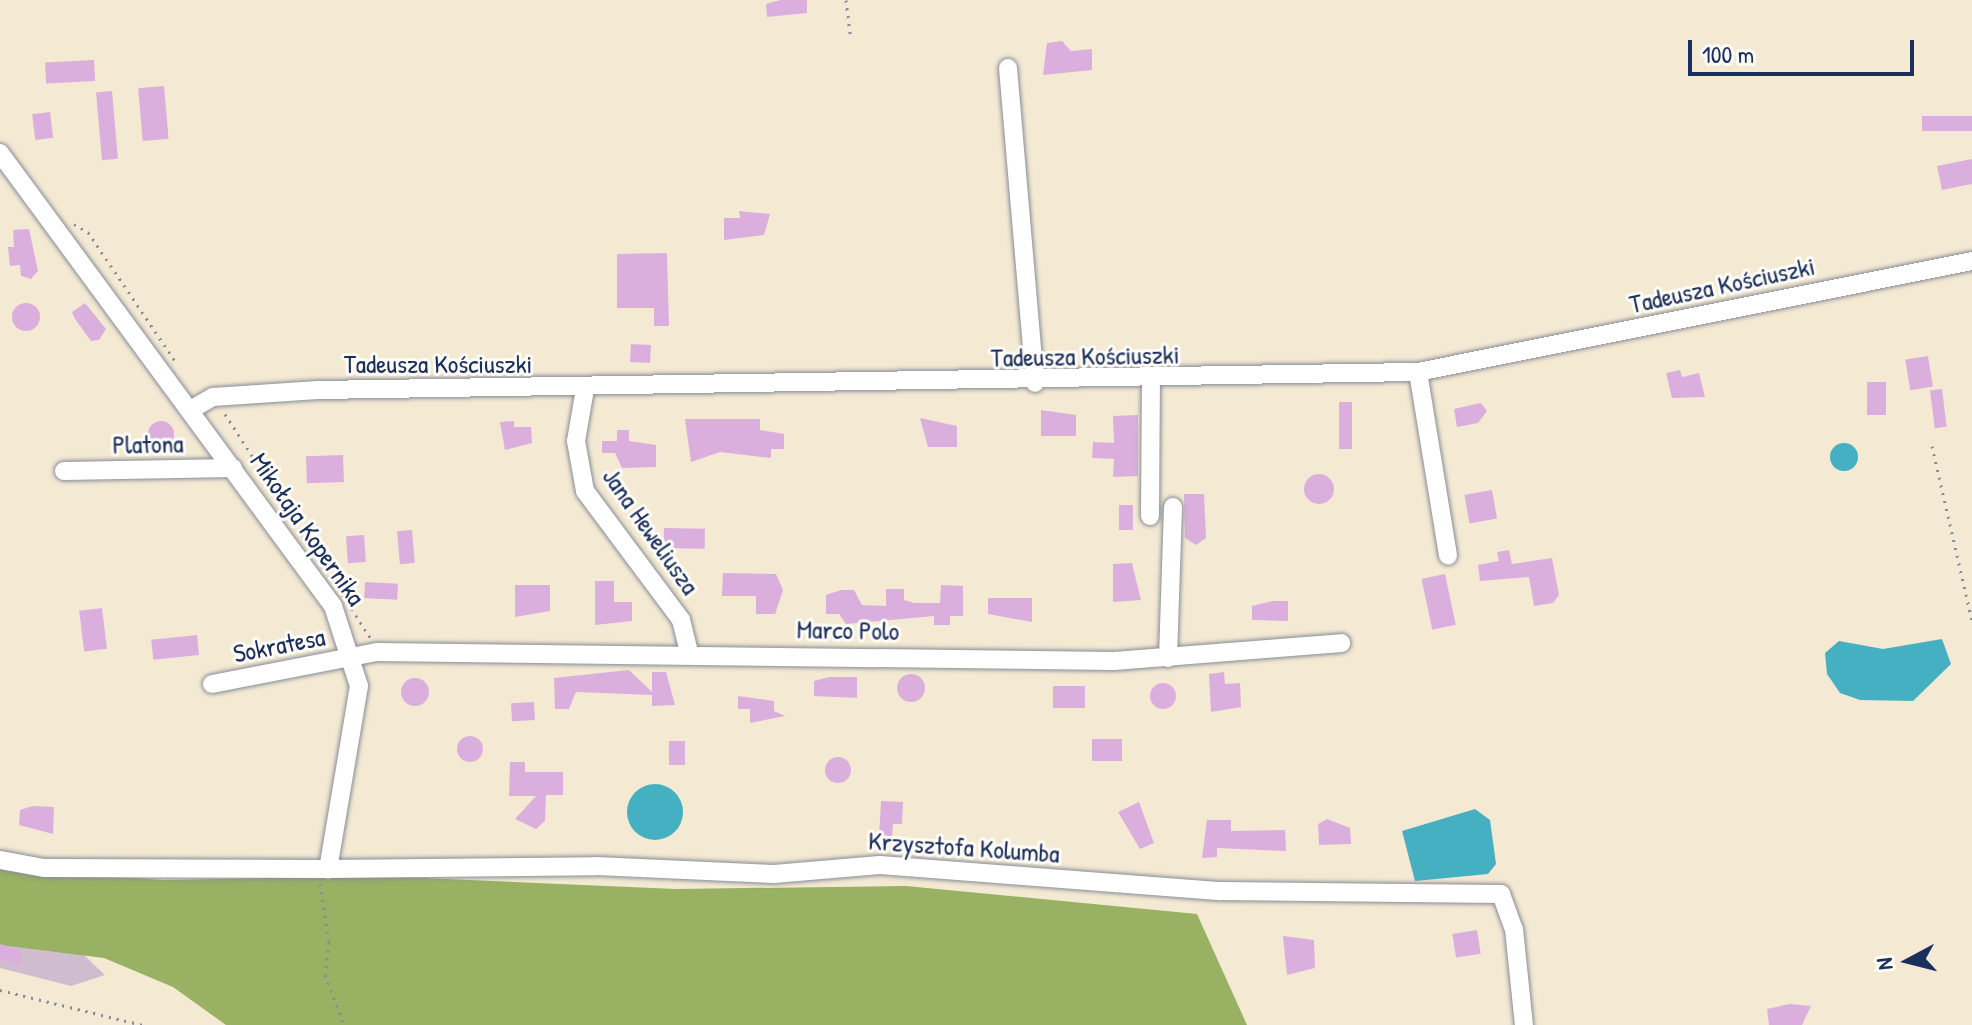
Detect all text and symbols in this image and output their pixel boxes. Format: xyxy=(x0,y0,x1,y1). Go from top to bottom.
scale bar xyxy=(1692,24,1918,74)
text: 100 m xyxy=(1702,38,1754,70)
street label: Tadeusza Kościuszki xyxy=(1626,250,1818,320)
street label: Tadeusza Kościuszki xyxy=(990,339,1180,373)
street label: Tadeusza Kościuszki xyxy=(344,348,532,380)
street label: Platona xyxy=(112,428,184,460)
street label: Mikołaja Kopernika xyxy=(244,447,372,611)
street label: Jana Heweliusza xyxy=(596,462,706,600)
street label: Marco Polo xyxy=(796,614,900,646)
street label: Sokratesa xyxy=(230,621,328,669)
street label: Krzysztofa Kolumba xyxy=(867,825,1061,869)
north arrow xyxy=(1868,921,1948,1001)
text: N xyxy=(1869,956,1900,972)

